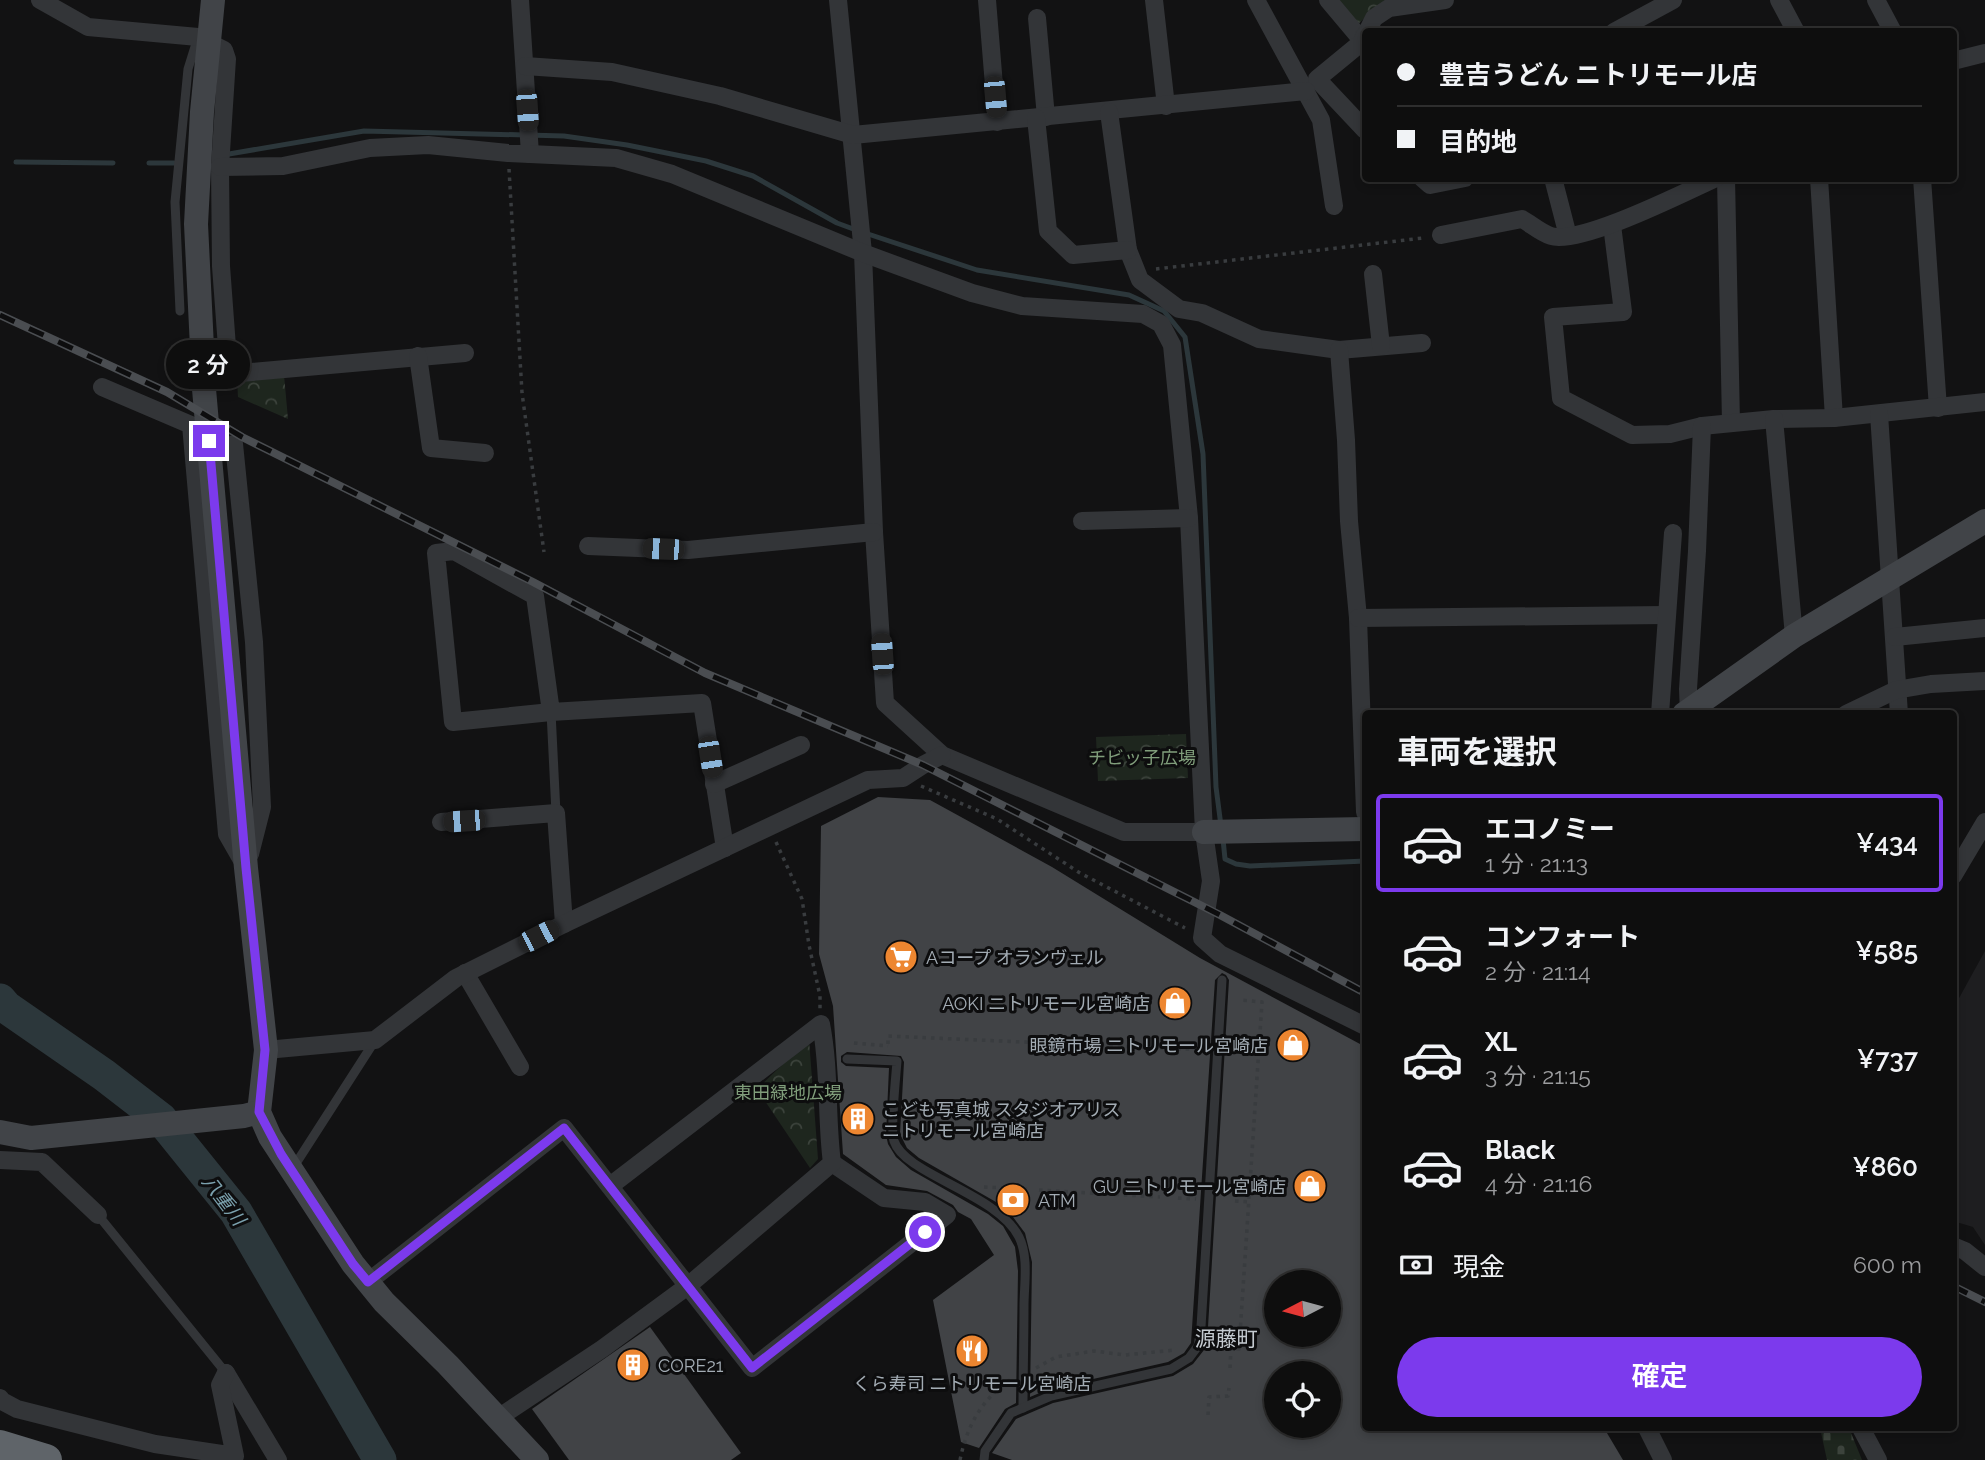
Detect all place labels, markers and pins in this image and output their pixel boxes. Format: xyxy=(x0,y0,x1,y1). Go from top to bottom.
supermarket icon: Aコープ オランヴェル xyxy=(882,938,920,976)
place label: Aコープ オランヴェル xyxy=(926,947,1104,968)
shop icon: AOKI ニトリモール宮崎店 xyxy=(1156,984,1194,1022)
place label: AOKI ニトリモール宮崎店 xyxy=(942,993,1150,1014)
shop icon: 眼鏡市場 ニトリモール宮崎店 xyxy=(1274,1026,1312,1064)
place label: 眼鏡市場 ニトリモール宮崎店 xyxy=(1029,1035,1268,1056)
place label: こども写真城 スタジオアリス ニトリモール宮崎店 xyxy=(882,1099,1121,1141)
building icon: こども写真城 スタジオアリス ニトリモール宮崎店 xyxy=(839,1100,877,1138)
shop icon: GU ニトリモール宮崎店 xyxy=(1291,1167,1329,1205)
place label: GU ニトリモール宮崎店 xyxy=(1093,1176,1286,1197)
bank icon: ATM xyxy=(994,1181,1032,1219)
place label: ATM xyxy=(1038,1190,1076,1211)
restaurant icon: くら寿司 ニトリモール宮崎店 xyxy=(953,1332,991,1370)
building icon: CORE21 xyxy=(614,1346,652,1384)
place label: CORE21 xyxy=(658,1355,724,1376)
place label: くら寿司 ニトリモール宮崎店 xyxy=(853,1373,1091,1394)

